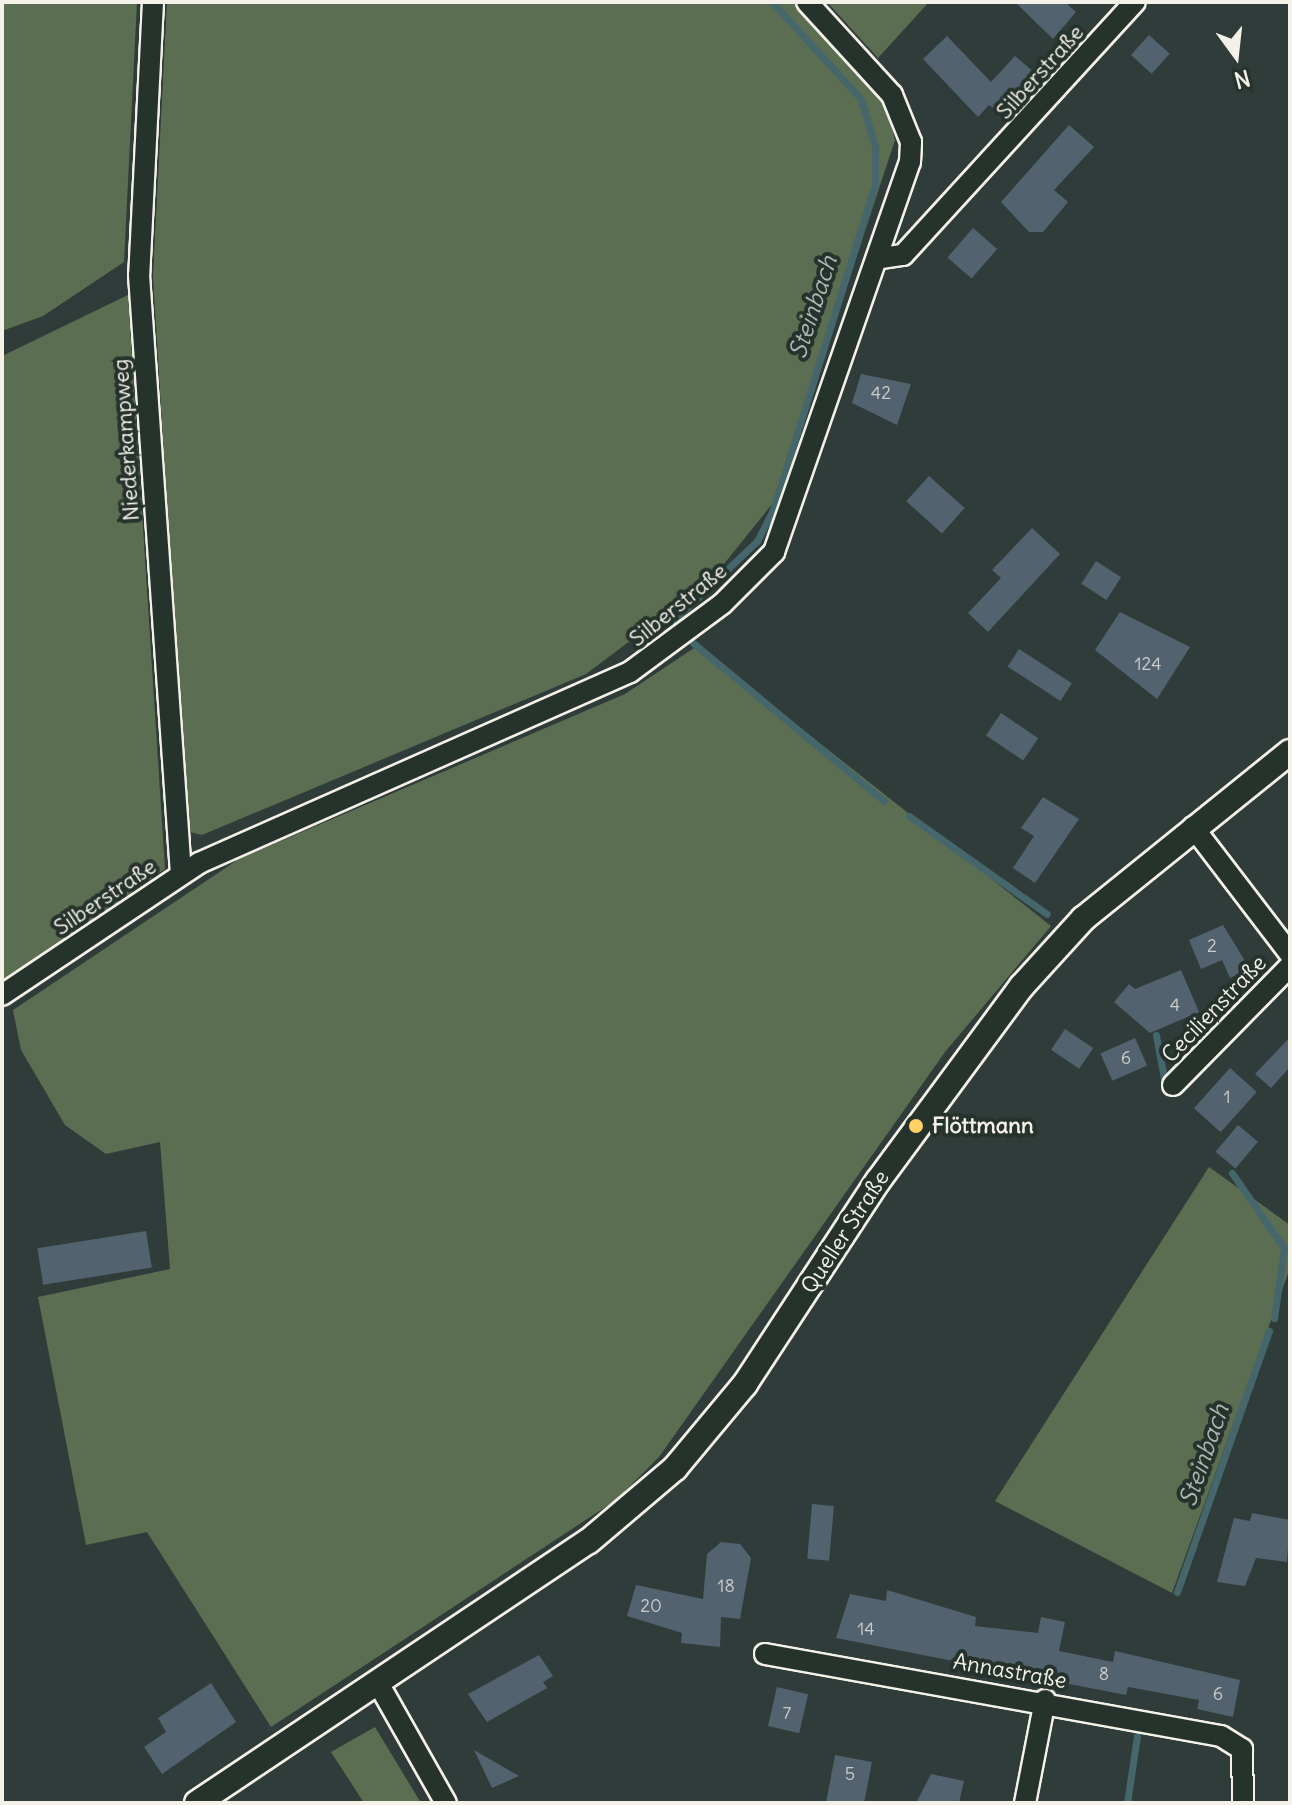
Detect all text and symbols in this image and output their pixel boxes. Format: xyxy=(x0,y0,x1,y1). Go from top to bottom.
north arrow xyxy=(1196,16,1276,96)
street label: Silberstraße xyxy=(991,19,1089,125)
text: N xyxy=(1231,64,1253,95)
water label: Steinbach xyxy=(783,252,843,362)
street label: Niederkampweg xyxy=(107,358,145,522)
house number: 42 xyxy=(871,382,891,404)
street label: Silberstraße xyxy=(624,558,732,652)
house number: 124 xyxy=(1134,653,1162,675)
street label: Silberstraße xyxy=(49,853,161,941)
house number: 2 xyxy=(1207,935,1217,957)
street label: Cecilienstraße xyxy=(1156,950,1272,1068)
house number: 4 xyxy=(1170,994,1180,1016)
house number: 6 xyxy=(1121,1047,1131,1069)
house number: 1 xyxy=(1223,1086,1231,1108)
place label: Flöttmann xyxy=(932,1113,1034,1139)
marker: Flöttmann xyxy=(907,1117,925,1135)
street label: Queller Straße xyxy=(795,1165,895,1299)
water label: Steinbach xyxy=(1173,1400,1235,1510)
house number: 18 xyxy=(717,1575,735,1597)
house number: 20 xyxy=(640,1595,662,1617)
house number: 14 xyxy=(857,1618,875,1640)
street label: Annastraße xyxy=(951,1648,1069,1694)
house number: 8 xyxy=(1099,1663,1109,1685)
house number: 6 xyxy=(1213,1683,1223,1705)
house number: 7 xyxy=(783,1702,791,1724)
house number: 5 xyxy=(845,1763,855,1785)

